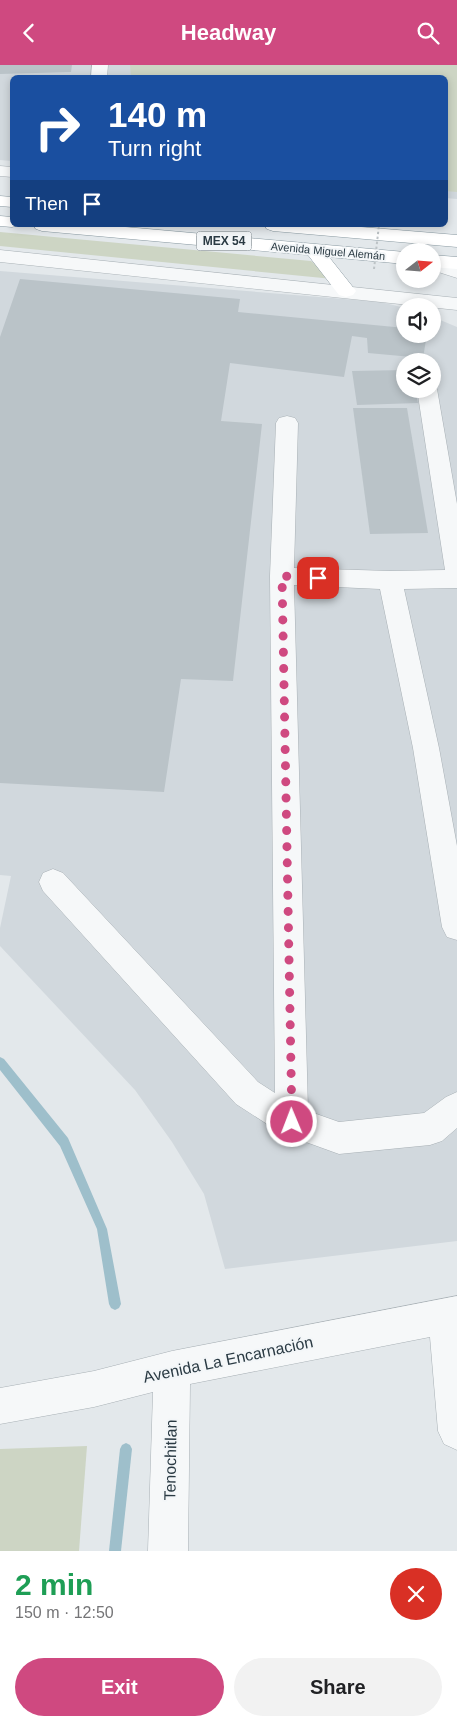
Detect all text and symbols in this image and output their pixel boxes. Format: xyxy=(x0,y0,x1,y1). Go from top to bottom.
icon: back xyxy=(15,19,43,47)
icon: search xyxy=(414,19,442,47)
text: Headway xyxy=(181,20,276,45)
icon: right xyxy=(25,95,90,160)
text: 140 m xyxy=(108,95,207,134)
text: Turn right xyxy=(108,136,201,161)
icon: arrive xyxy=(78,190,106,218)
text: Then xyxy=(25,193,68,214)
road number: MEX 54 xyxy=(196,232,252,251)
street label: Avenida Miguel Alemán xyxy=(270,240,386,262)
north arrow xyxy=(396,243,441,287)
map controls xyxy=(396,243,441,398)
button: sound xyxy=(396,298,441,343)
button: layers xyxy=(396,353,441,398)
pin xyxy=(297,557,339,599)
icon: arrive xyxy=(304,564,332,592)
position arrow xyxy=(265,1095,317,1147)
street label: Avenida La Encarnación xyxy=(142,1333,315,1386)
street label: Tenochitlan xyxy=(161,1419,180,1501)
text: 2 min xyxy=(15,1568,93,1601)
button: close xyxy=(390,1568,442,1620)
text: 150 m · 12:50 xyxy=(15,1604,114,1621)
button: Exit xyxy=(15,1658,224,1716)
button: Share xyxy=(234,1658,442,1716)

